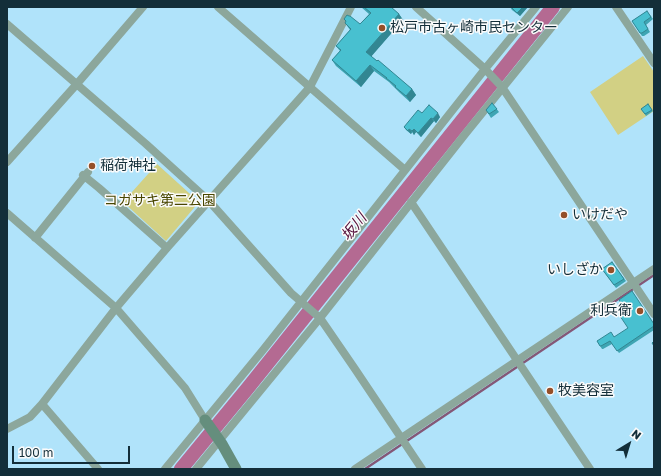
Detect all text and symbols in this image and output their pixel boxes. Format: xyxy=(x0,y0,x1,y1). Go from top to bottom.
place label: 松戸市古ヶ崎市民センター xyxy=(390,20,558,36)
marker: 松戸市古ヶ崎市民センター xyxy=(377,23,387,33)
place label: 稲荷神社 xyxy=(100,158,156,174)
marker: 稲荷神社 xyxy=(87,161,97,171)
park label: コガサキ第二公園 xyxy=(104,193,216,209)
place label: いけだや xyxy=(572,207,628,223)
water label: 坂川 xyxy=(338,210,370,244)
marker: いけだや xyxy=(559,210,569,220)
place label: いしざか xyxy=(547,262,603,278)
marker: いしざか xyxy=(606,265,616,275)
place label: 利兵衛 xyxy=(590,303,632,319)
marker: 利兵衛 xyxy=(635,306,645,316)
place label: 牧美容室 xyxy=(558,383,614,399)
marker: 牧美容室 xyxy=(545,386,555,396)
north arrow xyxy=(609,424,649,464)
text: N xyxy=(629,426,644,442)
scale bar xyxy=(14,438,132,464)
text: 100 m xyxy=(19,445,53,460)

